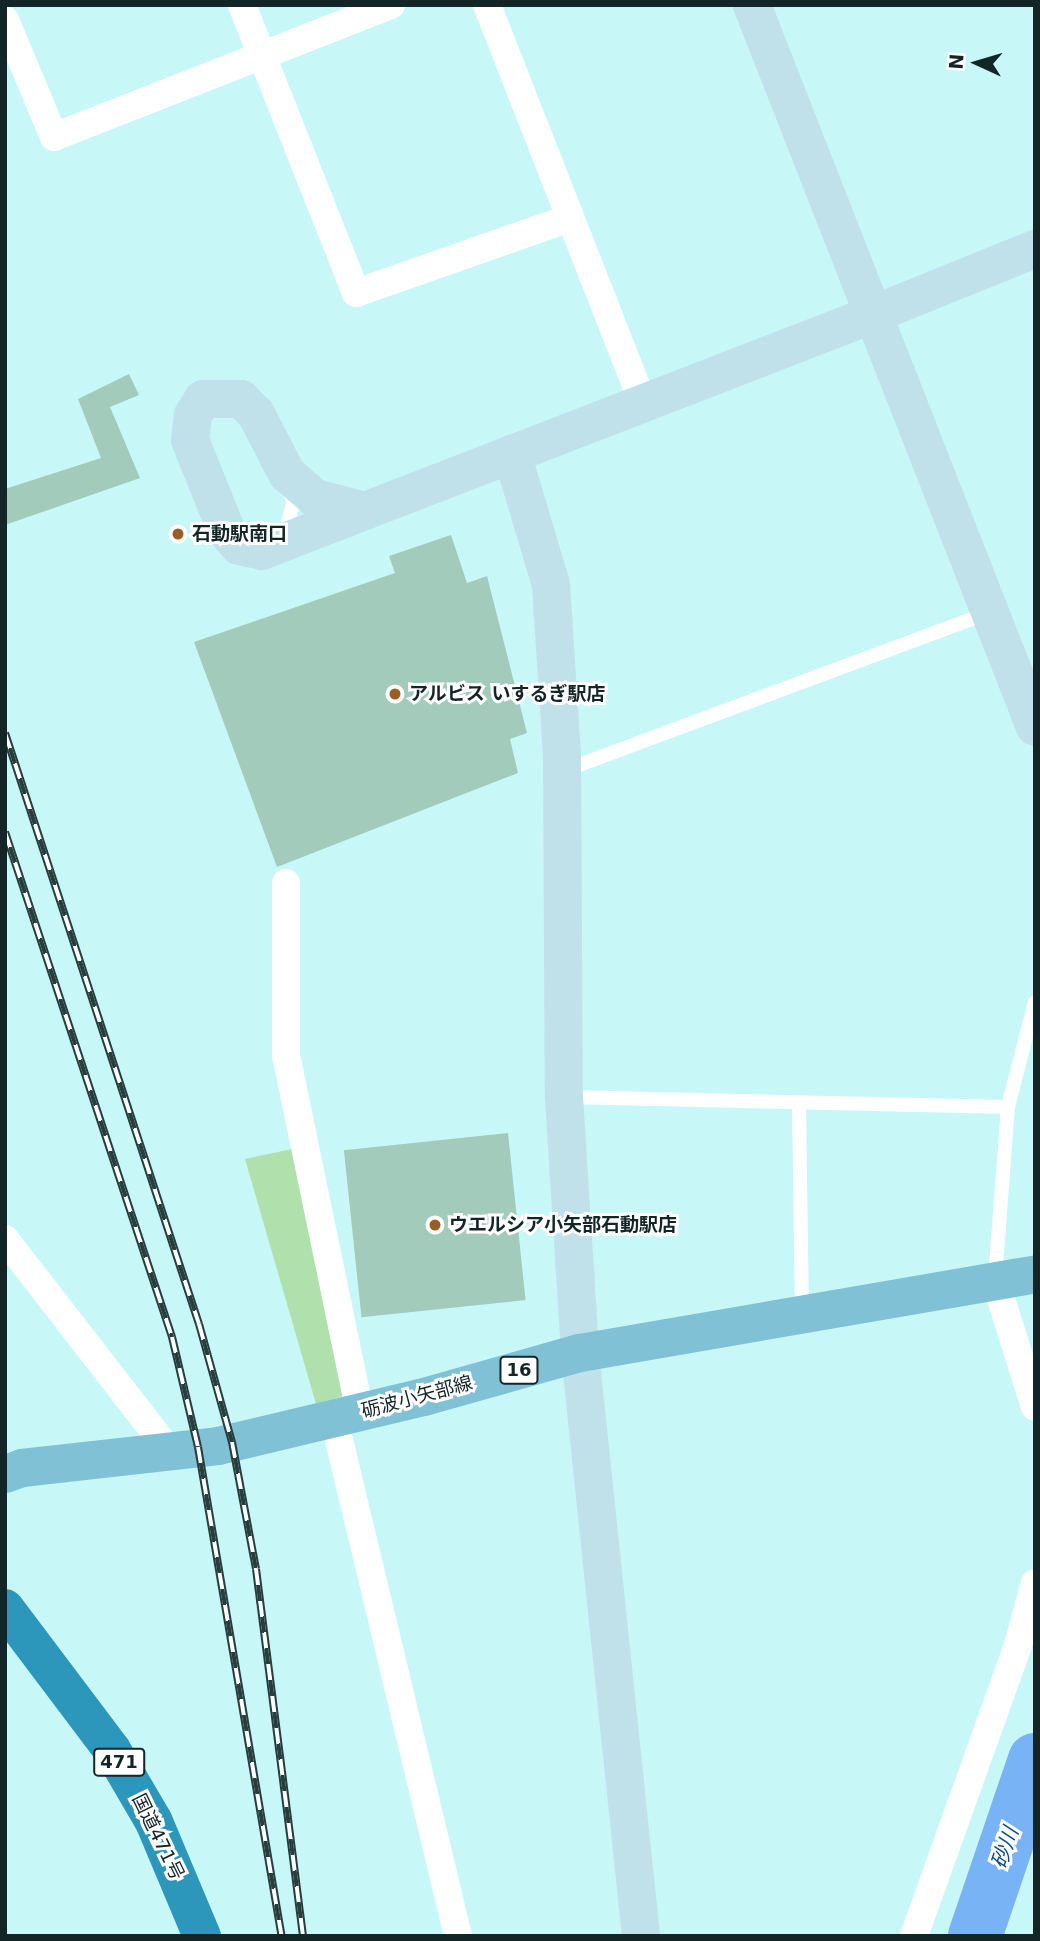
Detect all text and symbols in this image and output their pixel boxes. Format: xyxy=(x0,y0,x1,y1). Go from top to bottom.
north arrow xyxy=(942,28,1012,98)
text: N xyxy=(945,53,968,70)
place label: 石動駅南口 xyxy=(192,523,287,545)
marker: 石動駅南口 xyxy=(170,526,186,542)
place label: アルビス いするぎ駅店 xyxy=(409,683,606,705)
marker: アルビス いするぎ駅店 xyxy=(387,686,403,702)
place label: ウエルシア小矢部石動駅店 xyxy=(449,1214,677,1236)
marker: ウエルシア小矢部石動駅店 xyxy=(427,1217,443,1233)
road number: 16 xyxy=(498,1356,540,1385)
street label: 砺波小矢部線 xyxy=(359,1371,475,1423)
road number: 471 xyxy=(93,1748,145,1777)
street label: 国道471号 xyxy=(127,1790,189,1884)
water label: 砂川 xyxy=(986,1824,1024,1872)

